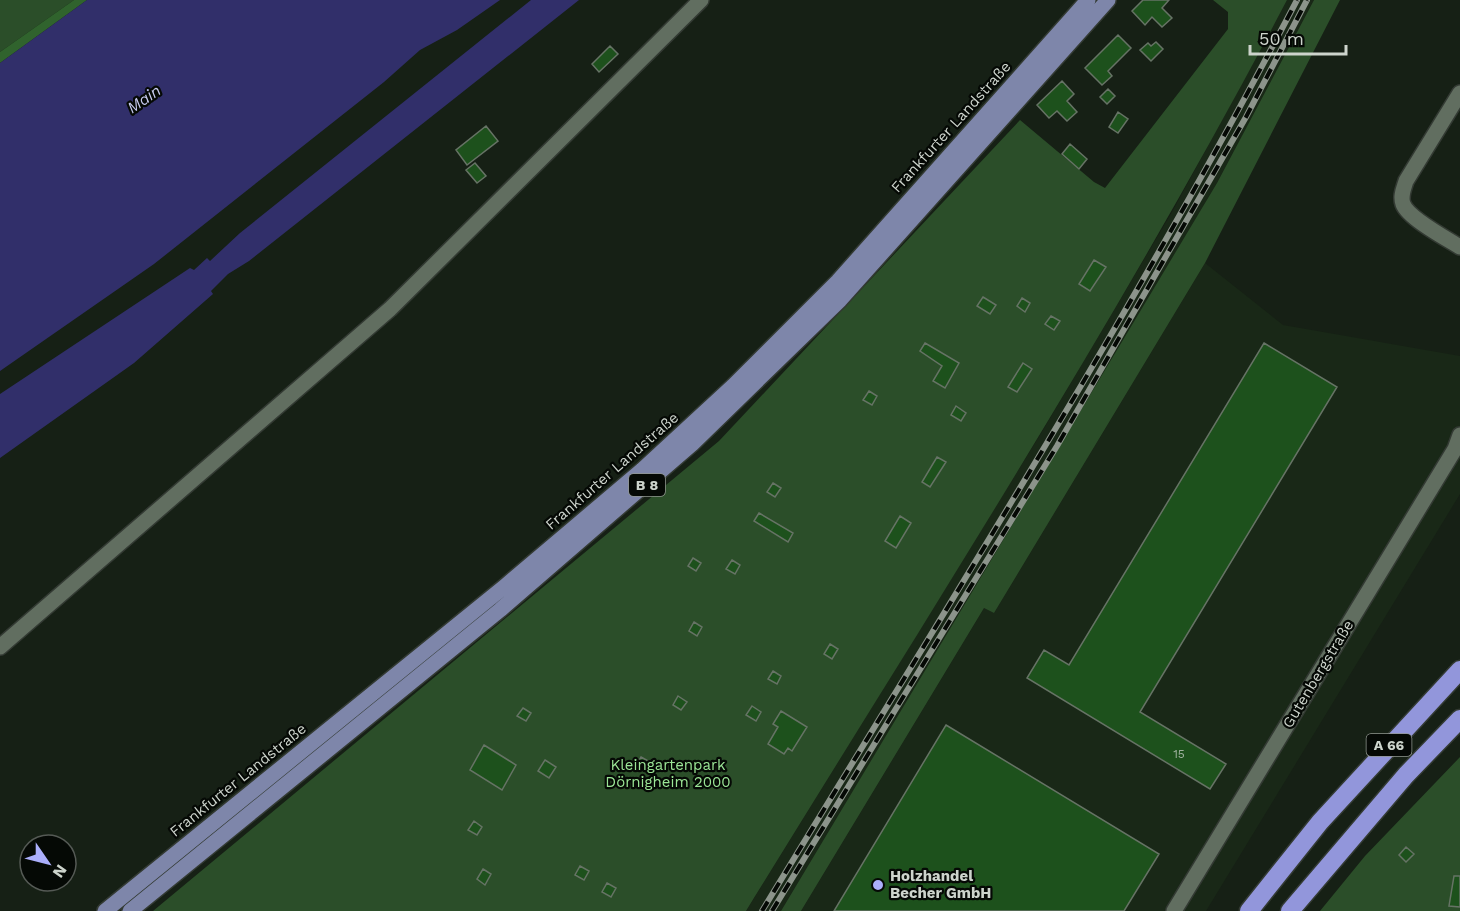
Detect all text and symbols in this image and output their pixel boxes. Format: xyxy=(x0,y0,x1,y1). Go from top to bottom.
scale bar xyxy=(1250,18,1346,56)
text: 50 m xyxy=(1259,28,1304,49)
street label: Frankfurter Landstraße xyxy=(887,58,1015,196)
water label: Main xyxy=(123,81,165,117)
street label: Frankfurter Landstraße xyxy=(542,408,682,534)
road number: B 8 xyxy=(629,474,665,496)
street label: Gutenbergstraße xyxy=(1279,617,1357,731)
street label: Frankfurter Landstraße xyxy=(166,720,310,840)
road number: A 66 xyxy=(1366,734,1412,756)
house number: 15 xyxy=(1173,747,1185,761)
park label: Kleingartenpark Dörnigheim 2000 xyxy=(605,756,731,791)
north arrow xyxy=(18,833,78,893)
text: N xyxy=(49,861,71,882)
place label: Holzhandel Becher GmbH xyxy=(890,867,991,902)
marker: Holzhandel Becher GmbH xyxy=(871,878,885,892)

